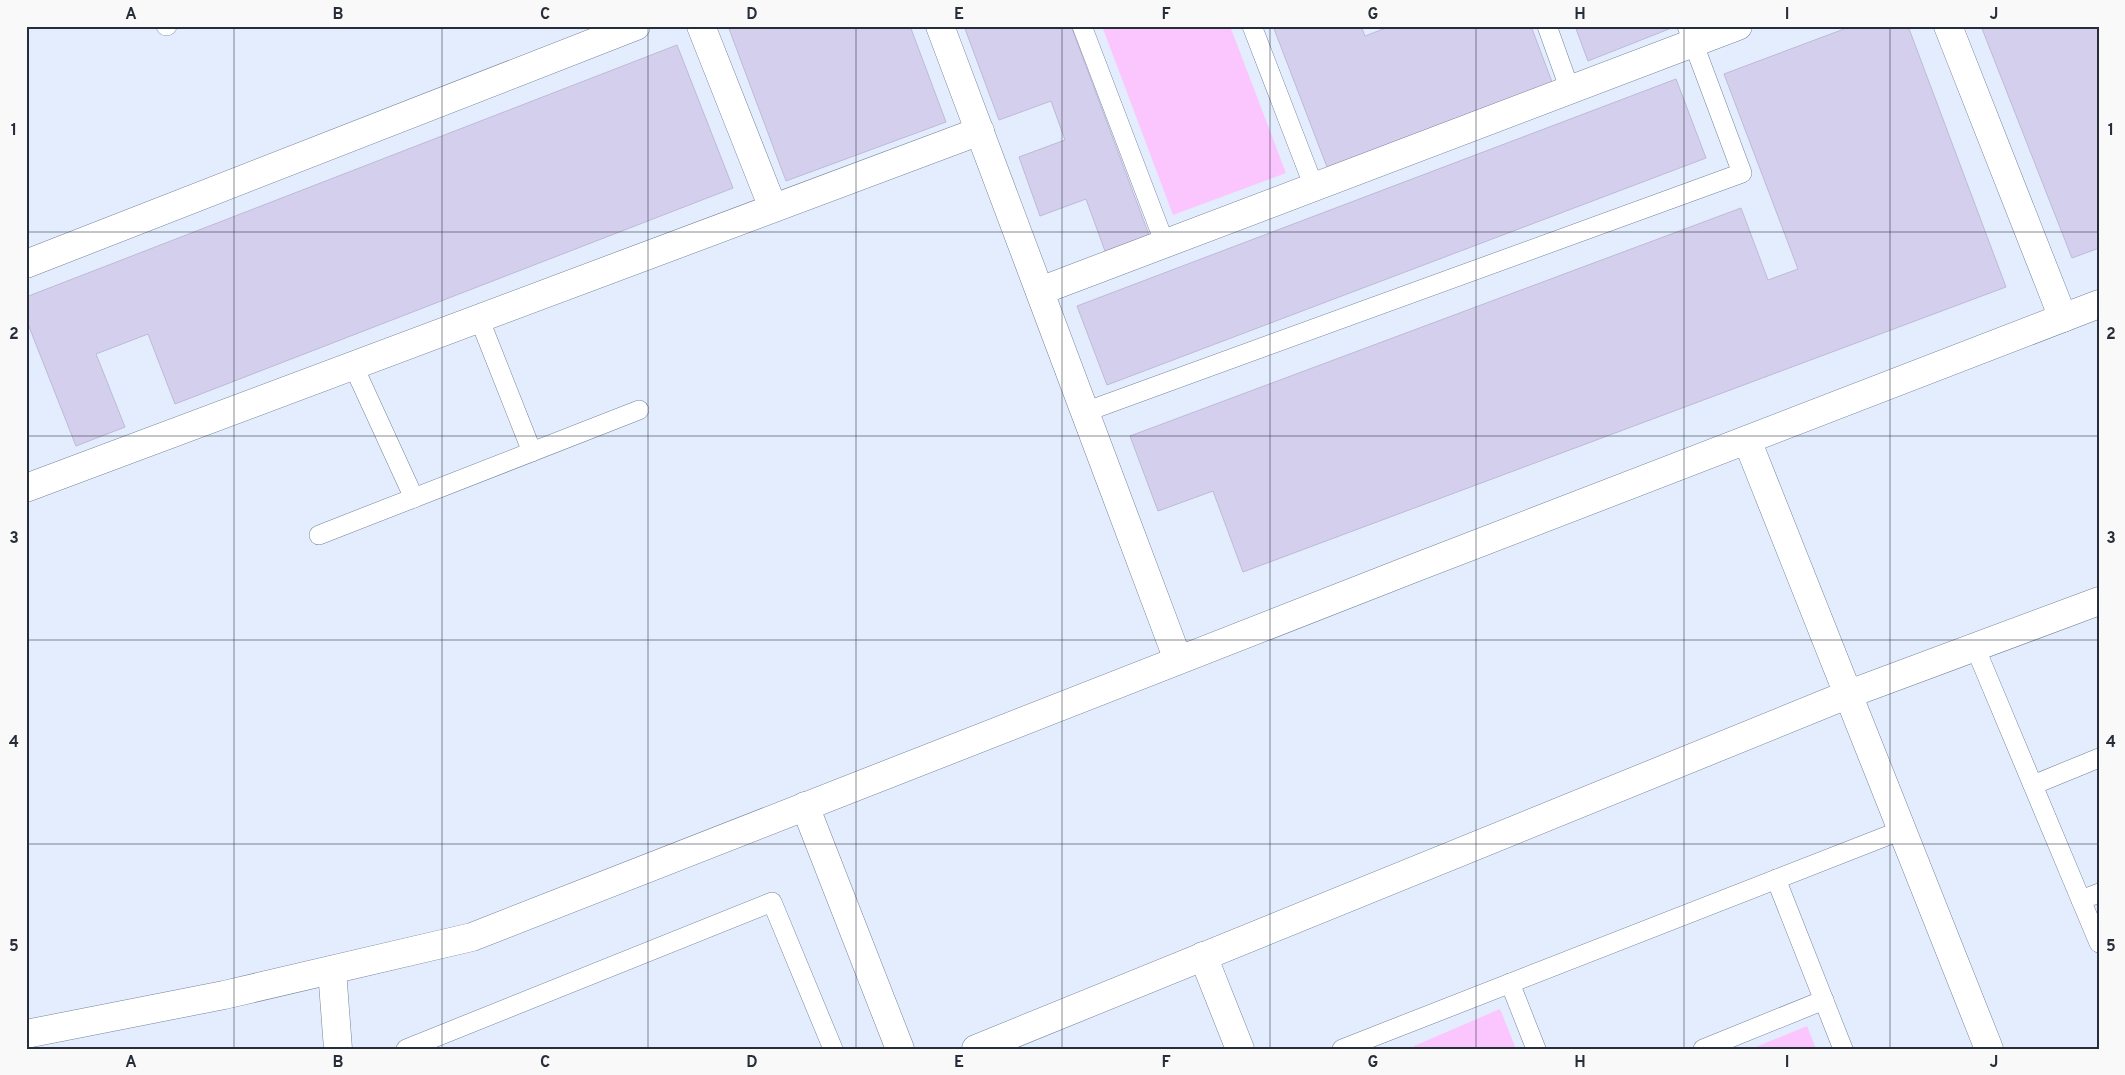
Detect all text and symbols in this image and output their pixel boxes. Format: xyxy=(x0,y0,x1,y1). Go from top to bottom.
text: A xyxy=(125,5,137,25)
text: B xyxy=(332,5,344,25)
text: C xyxy=(540,5,550,25)
text: D xyxy=(746,5,758,25)
text: E xyxy=(954,5,964,25)
text: F xyxy=(1161,5,1171,25)
text: G xyxy=(1368,5,1378,25)
text: H xyxy=(1574,5,1586,25)
text: I xyxy=(1785,5,1789,25)
text: J xyxy=(1990,5,1998,25)
text: 1 xyxy=(11,121,17,141)
text: 1 xyxy=(2108,121,2114,141)
text: 2 xyxy=(9,325,19,345)
text: 2 xyxy=(2106,325,2116,345)
text: 3 xyxy=(9,529,19,549)
text: 3 xyxy=(2106,529,2116,549)
text: 4 xyxy=(9,733,19,753)
text: 4 xyxy=(2106,733,2116,753)
text: 5 xyxy=(9,937,19,957)
text: 5 xyxy=(2106,937,2116,957)
text: A xyxy=(125,1053,137,1073)
text: B xyxy=(332,1053,344,1073)
text: C xyxy=(540,1053,550,1073)
text: D xyxy=(746,1053,758,1073)
text: E xyxy=(954,1053,964,1073)
text: F xyxy=(1161,1053,1171,1073)
text: G xyxy=(1368,1053,1378,1073)
text: H xyxy=(1574,1053,1586,1073)
text: I xyxy=(1785,1053,1789,1073)
text: J xyxy=(1990,1053,1998,1073)

